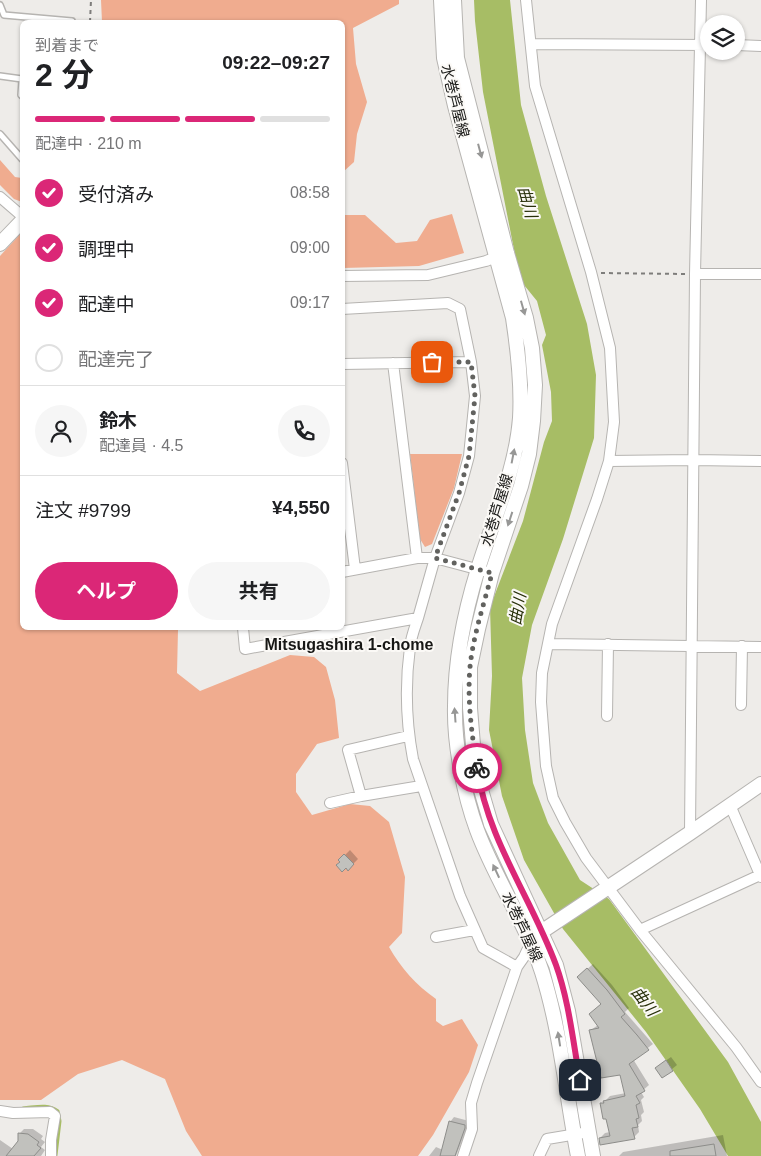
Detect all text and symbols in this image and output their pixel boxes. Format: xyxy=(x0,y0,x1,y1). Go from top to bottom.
map controls xyxy=(700,15,745,60)
button: layers xyxy=(700,15,745,60)
text: 到着まで xyxy=(35,37,99,54)
text: 09:22–09:27 xyxy=(222,52,330,73)
text: 2 分 xyxy=(35,57,94,93)
street label: 水巻芦屋線 xyxy=(438,62,473,139)
text: 配達中 · 210 m xyxy=(35,135,142,152)
one-way arrow xyxy=(477,143,485,158)
icon: check xyxy=(35,179,63,207)
text: 受付済み xyxy=(78,184,154,205)
text: 08:58 xyxy=(290,184,330,201)
water label: 曲川 xyxy=(515,184,540,222)
icon: check xyxy=(35,234,63,262)
text: 調理中 xyxy=(78,239,135,260)
text: 09:00 xyxy=(290,239,330,256)
icon: check xyxy=(35,289,63,317)
text: 配達中 xyxy=(78,294,135,315)
text: 09:17 xyxy=(290,294,330,311)
one-way arrow xyxy=(519,300,527,315)
pin xyxy=(411,341,453,383)
icon: bag xyxy=(418,348,446,376)
text: 配達完了 xyxy=(78,349,154,370)
button: person xyxy=(35,405,87,457)
button: phone xyxy=(278,405,330,457)
text: 鈴木 xyxy=(99,410,137,431)
text: 配達員 · 4.5 xyxy=(99,437,183,454)
one-way arrow xyxy=(509,447,517,463)
street label: 水巻芦屋線 xyxy=(477,471,516,548)
text: ¥4,550 xyxy=(272,497,330,518)
text: 注文 #9799 xyxy=(35,500,131,521)
one-way arrow xyxy=(506,511,513,526)
button: ヘルプ xyxy=(35,562,178,620)
button: 共有 xyxy=(188,562,330,620)
water label: 曲川 xyxy=(506,590,529,626)
district label: Mitsugashira 1-chome xyxy=(265,636,434,653)
one-way arrow xyxy=(451,707,459,723)
courier xyxy=(452,743,502,793)
icon: bike xyxy=(463,754,491,782)
one-way arrow xyxy=(491,864,499,878)
street label: 水巻芦屋線 xyxy=(499,889,546,964)
water label: 曲川 xyxy=(628,983,662,1021)
one-way arrow xyxy=(554,1031,562,1047)
pin xyxy=(559,1059,601,1101)
icon: home xyxy=(566,1066,594,1094)

